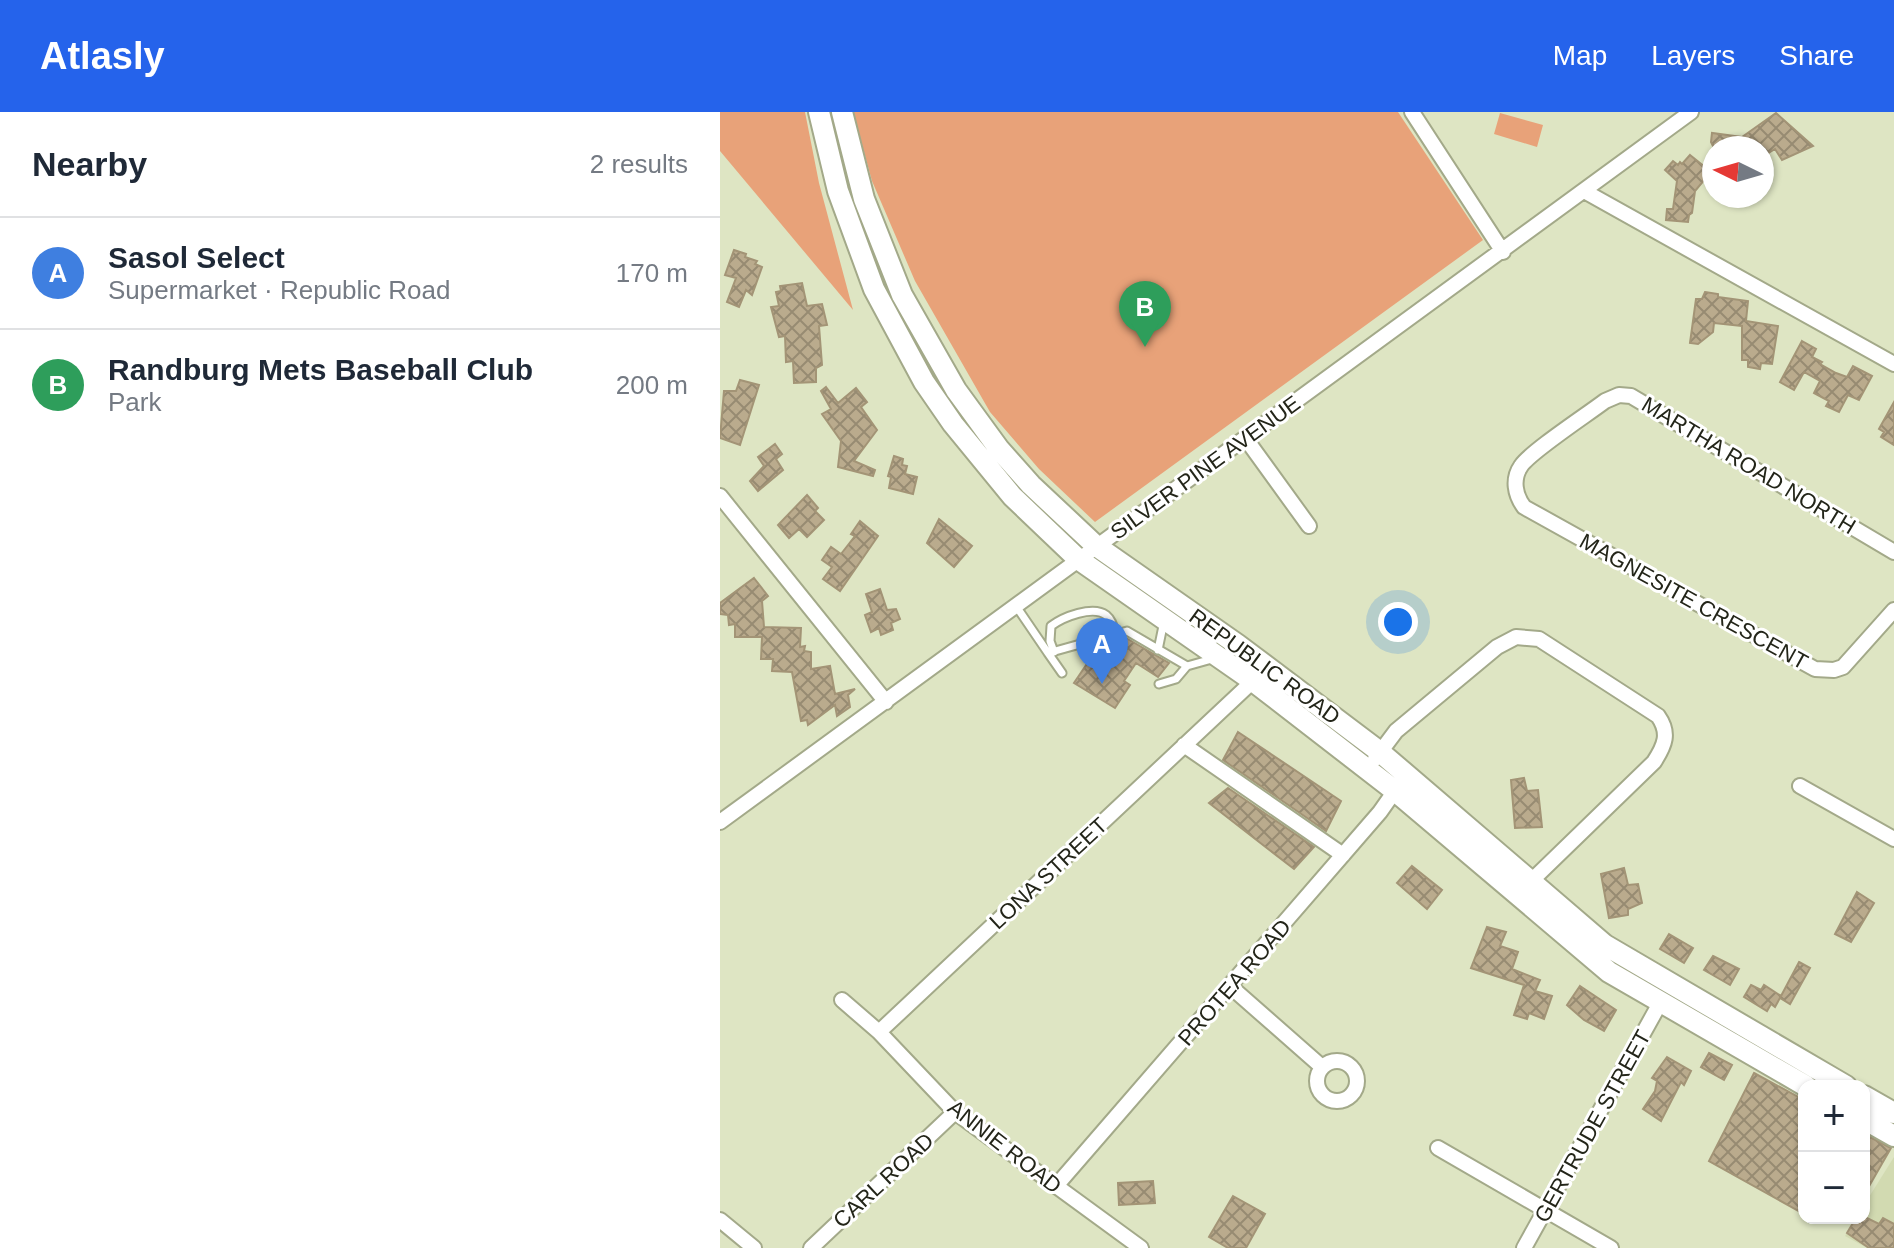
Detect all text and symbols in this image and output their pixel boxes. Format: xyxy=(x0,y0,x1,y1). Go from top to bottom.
text: Atlasly xyxy=(40,35,165,77)
text: Map xyxy=(1553,40,1607,71)
text: Layers xyxy=(1651,40,1735,71)
text: Share xyxy=(1779,40,1854,71)
north arrow xyxy=(1702,136,1774,208)
text: Nearby xyxy=(32,145,147,183)
text: 2 results xyxy=(590,149,688,179)
text: Sasol Select xyxy=(108,241,285,274)
text: A xyxy=(49,258,67,288)
text: 170 m xyxy=(616,258,688,288)
text: Supermarket · Republic Road xyxy=(108,275,451,305)
pin: B xyxy=(1119,281,1171,347)
text: Randburg Mets Baseball Club xyxy=(108,353,533,386)
text: B xyxy=(49,370,67,400)
text: 200 m xyxy=(616,370,688,400)
text: Park xyxy=(108,387,161,417)
street label: SILVER PINE AVENUE xyxy=(1106,390,1305,544)
street label: MARTHA ROAD NORTH xyxy=(1637,392,1860,539)
street label: MAGNESITE CRESCENT xyxy=(1575,528,1812,675)
your location xyxy=(1378,602,1418,642)
street label: REPUBLIC ROAD xyxy=(1185,603,1345,729)
pin: A xyxy=(1076,618,1128,684)
street label: LONA STREET xyxy=(984,813,1112,934)
street label: PROTEA ROAD xyxy=(1173,914,1296,1050)
street label: GERTRUDE STREET xyxy=(1529,1026,1656,1227)
map controls xyxy=(1798,1080,1870,1224)
button: + xyxy=(1798,1080,1870,1152)
street label: ANNIE ROAD xyxy=(943,1094,1066,1198)
street label: CARL ROAD xyxy=(828,1128,939,1233)
button: − xyxy=(1798,1152,1870,1224)

